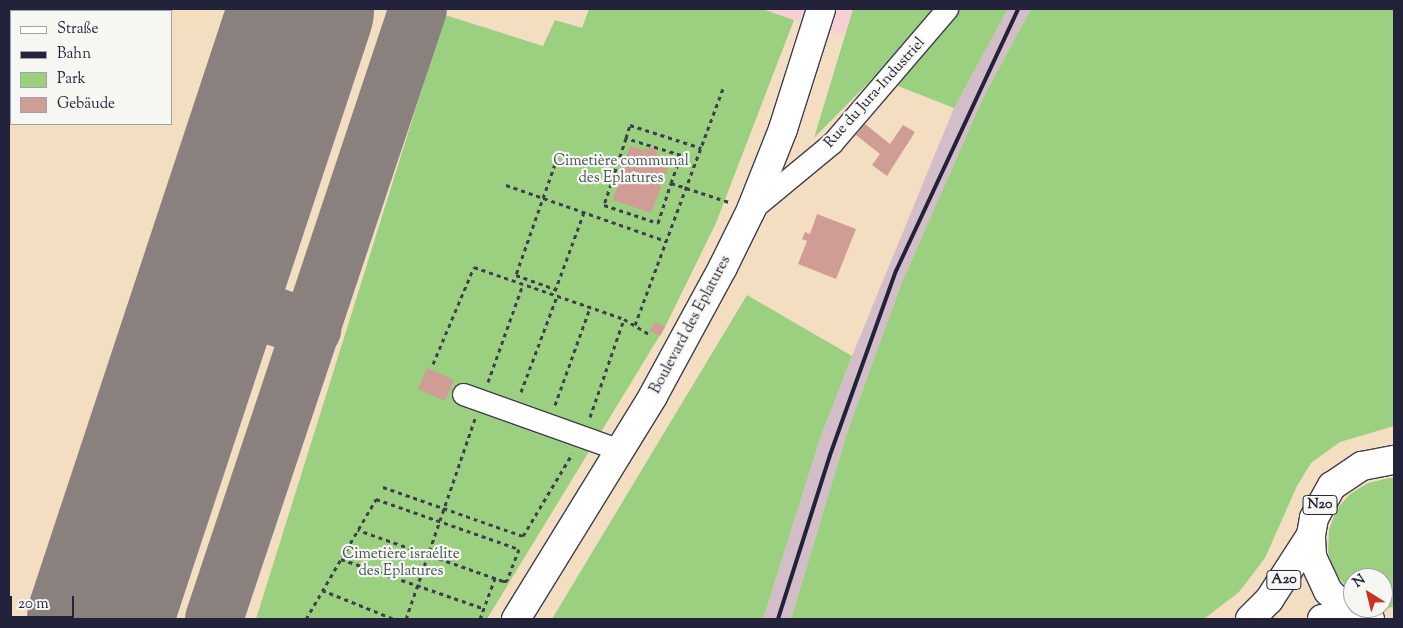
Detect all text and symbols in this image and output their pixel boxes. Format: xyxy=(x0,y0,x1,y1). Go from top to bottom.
legend xyxy=(10,10,172,125)
text: Straße xyxy=(57,19,99,40)
street label: Rue du Jura-Industriel xyxy=(821,34,929,152)
text: Bahn xyxy=(57,44,91,65)
text: Park xyxy=(57,69,86,90)
text: Gebäude xyxy=(57,94,115,115)
park label: Cimetière communal des Eplatures xyxy=(553,152,689,187)
street label: Boulevard des Eplatures xyxy=(647,253,735,397)
road number: N20 xyxy=(1302,494,1338,516)
park label: Cimetière israélite des Eplatures xyxy=(342,545,460,580)
road number: A20 xyxy=(1265,568,1303,592)
north arrow xyxy=(1343,568,1393,618)
text: N xyxy=(1349,570,1370,593)
scale bar xyxy=(12,586,76,618)
text: 20 m xyxy=(18,594,49,615)

